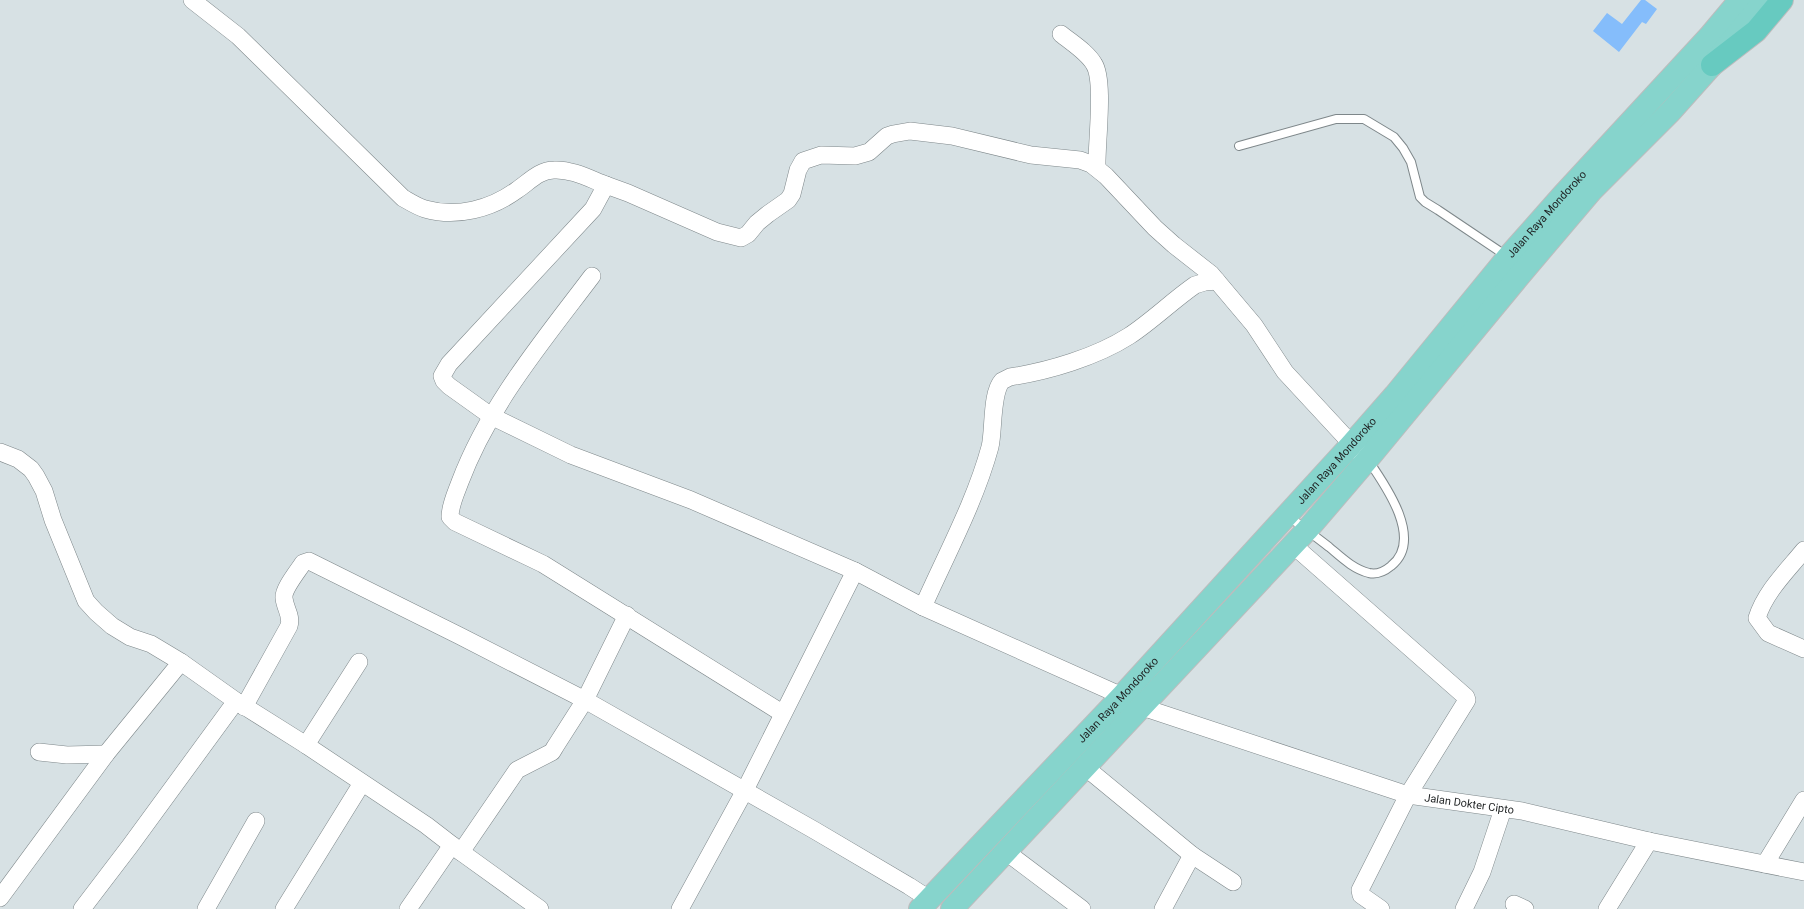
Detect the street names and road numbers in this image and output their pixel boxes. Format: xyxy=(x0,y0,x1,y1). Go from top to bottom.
street label: Jalan Raya Mondoroko xyxy=(1505,168,1589,260)
street label: Jalan Raya Mondoroko xyxy=(1294,415,1379,507)
street label: Jalan Raya Mondoroko xyxy=(1075,655,1161,746)
street label: Jalan Dokter Cipto xyxy=(1423,791,1515,817)

